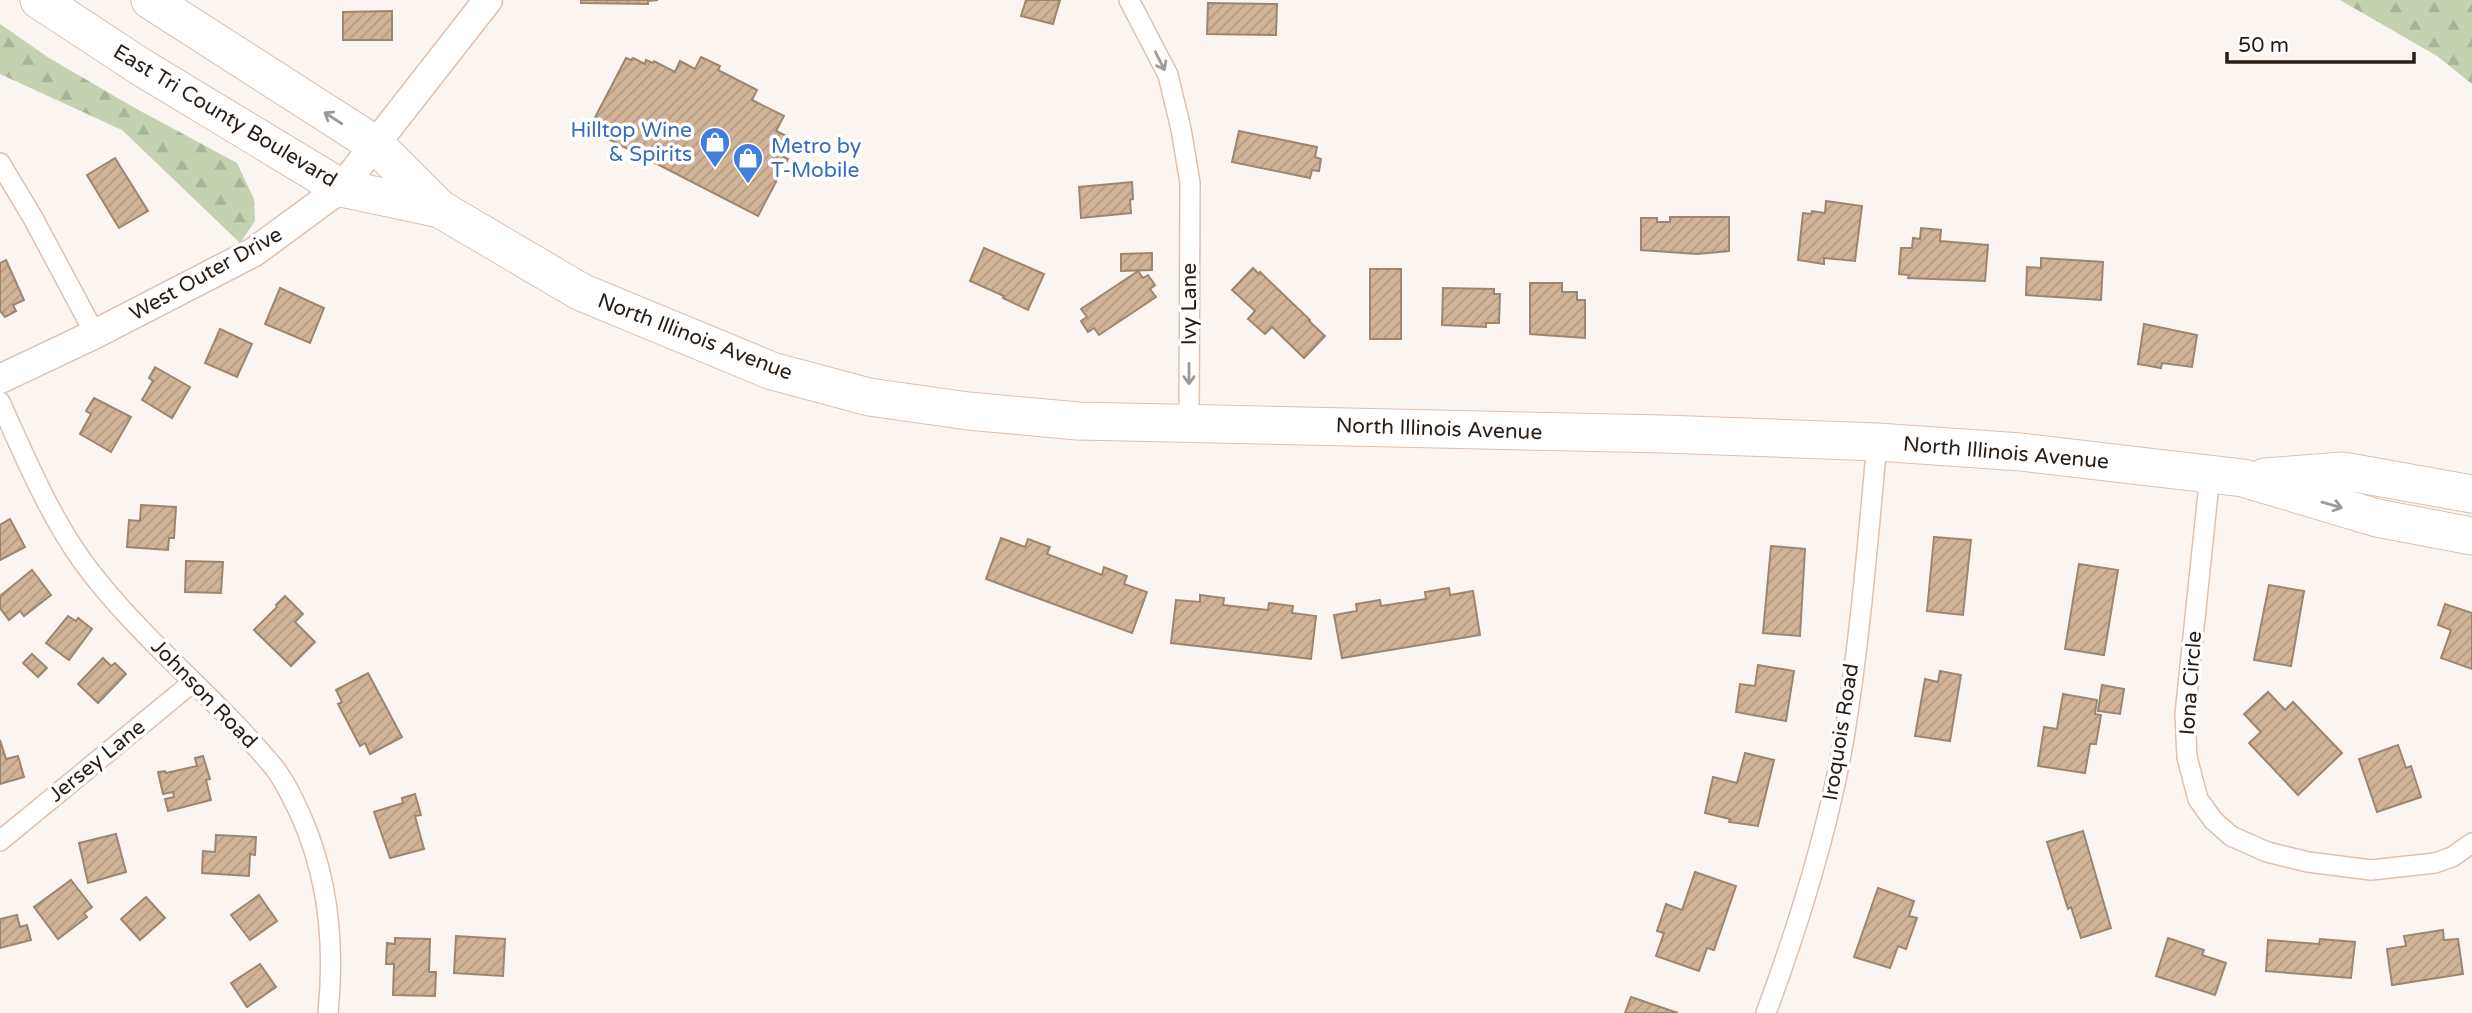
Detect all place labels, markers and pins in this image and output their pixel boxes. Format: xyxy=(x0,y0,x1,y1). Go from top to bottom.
place label: Hilltop Wine & Spirits xyxy=(570,118,692,167)
shop icon: Hilltop Wine & Spirits xyxy=(698,125,732,169)
place label: Metro by T-Mobile xyxy=(771,134,861,183)
shop icon: Metro by T-Mobile xyxy=(731,141,765,185)

